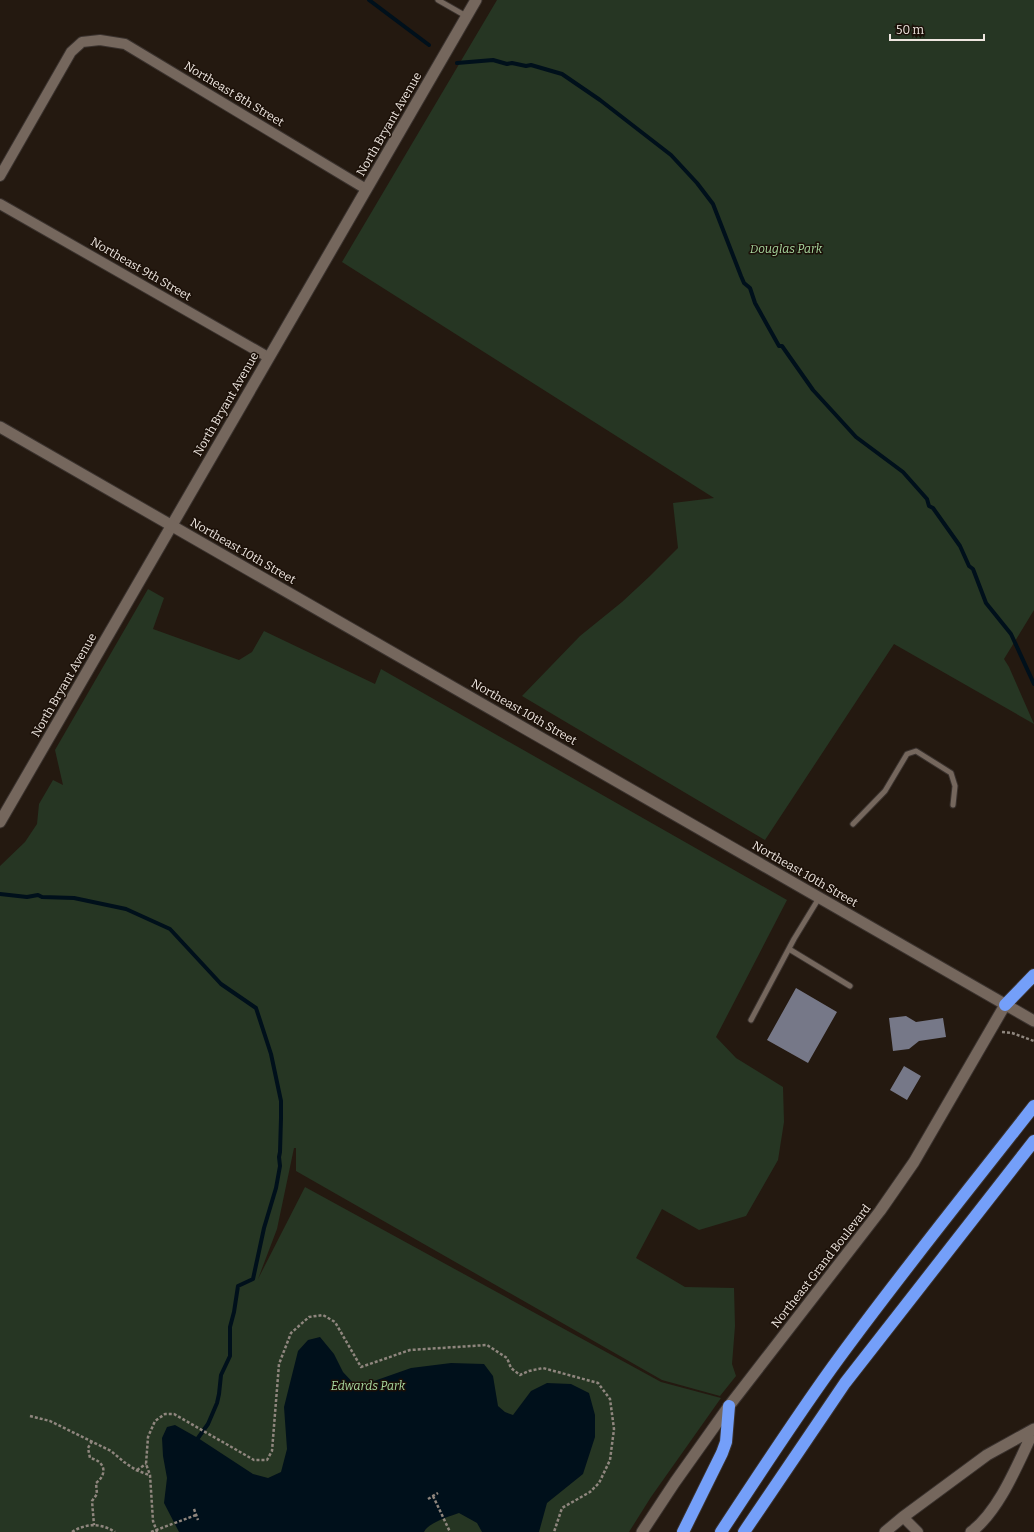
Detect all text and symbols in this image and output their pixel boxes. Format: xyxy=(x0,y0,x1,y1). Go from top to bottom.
scale bar xyxy=(890,16,984,42)
text: 50 m xyxy=(896,23,925,37)
street label: Northeast 8th Street xyxy=(182,59,287,130)
street label: North Bryant Avenue xyxy=(353,70,425,178)
street label: Northeast 9th Street xyxy=(88,234,194,304)
park label: Douglas Park xyxy=(750,242,823,256)
street label: North Bryant Avenue xyxy=(190,350,262,458)
street label: Northeast 10th Street xyxy=(188,515,299,587)
street label: North Bryant Avenue xyxy=(28,631,100,739)
street label: Northeast 10th Street xyxy=(469,676,580,748)
street label: Northeast 10th Street xyxy=(750,838,861,910)
street label: Northeast Grand Boulevard xyxy=(768,1201,874,1331)
park label: Edwards Park xyxy=(331,1379,406,1393)

